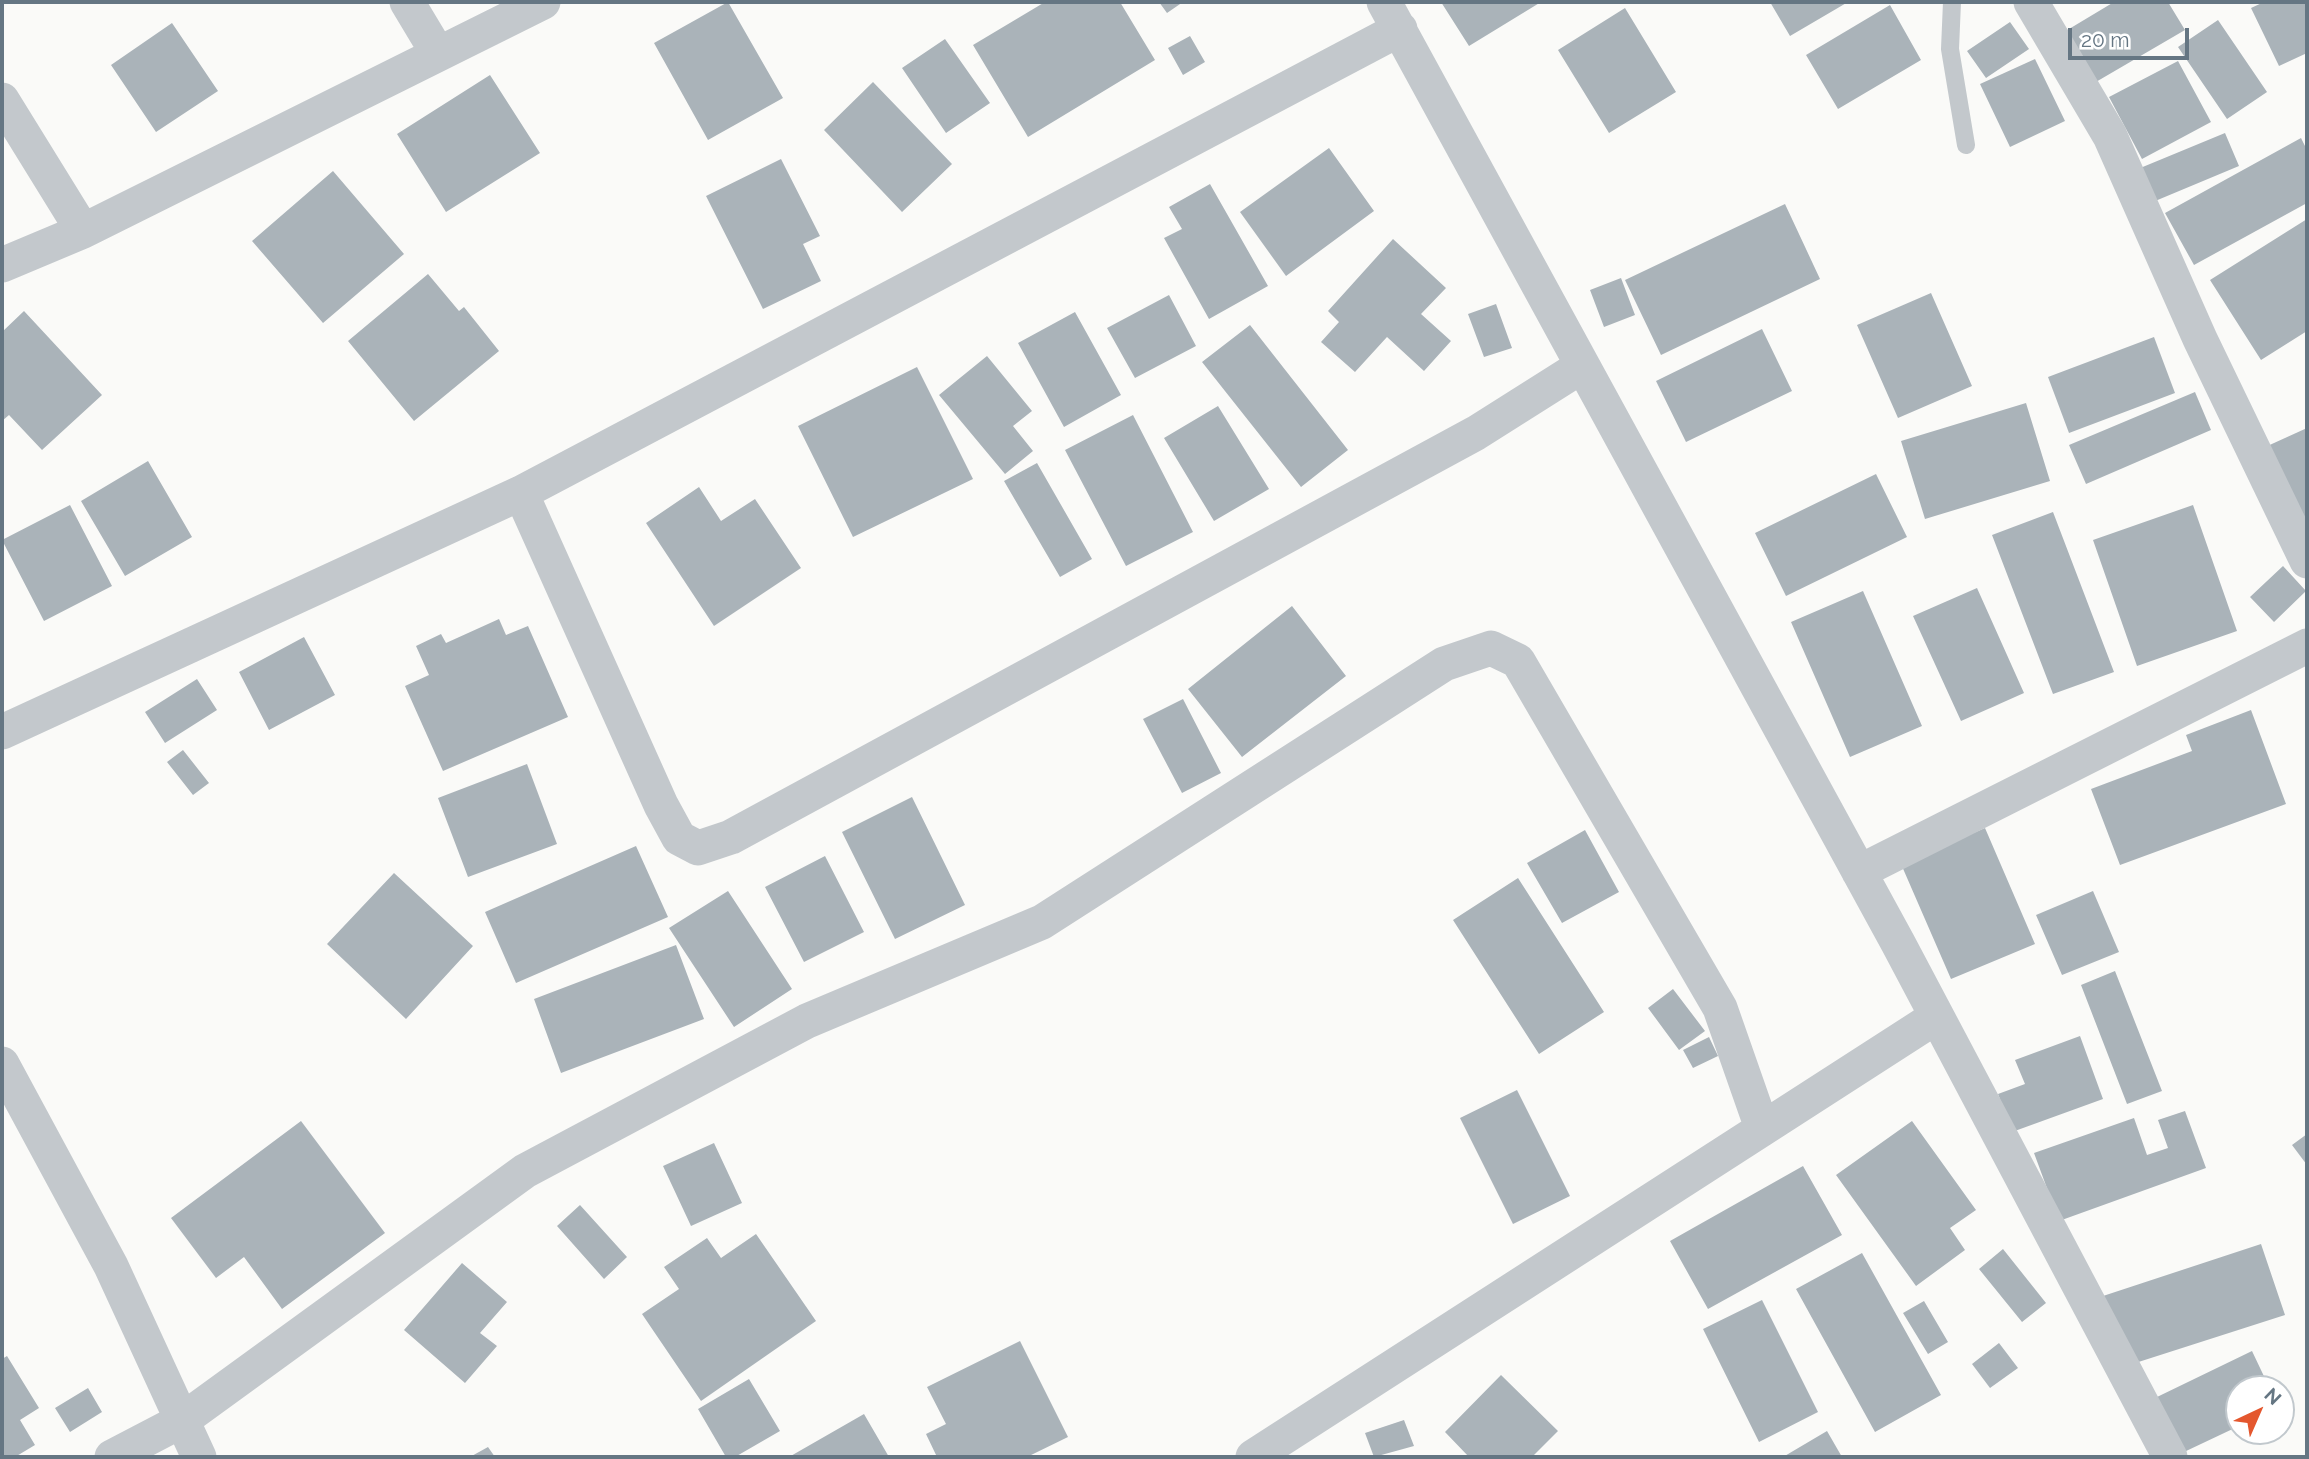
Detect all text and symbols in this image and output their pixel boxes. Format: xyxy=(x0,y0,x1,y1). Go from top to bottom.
scale bar xyxy=(2071,14,2192,58)
text: 20 m xyxy=(2081,27,2129,52)
north arrow xyxy=(2225,1375,2295,1445)
text: N xyxy=(2260,1383,2286,1409)

